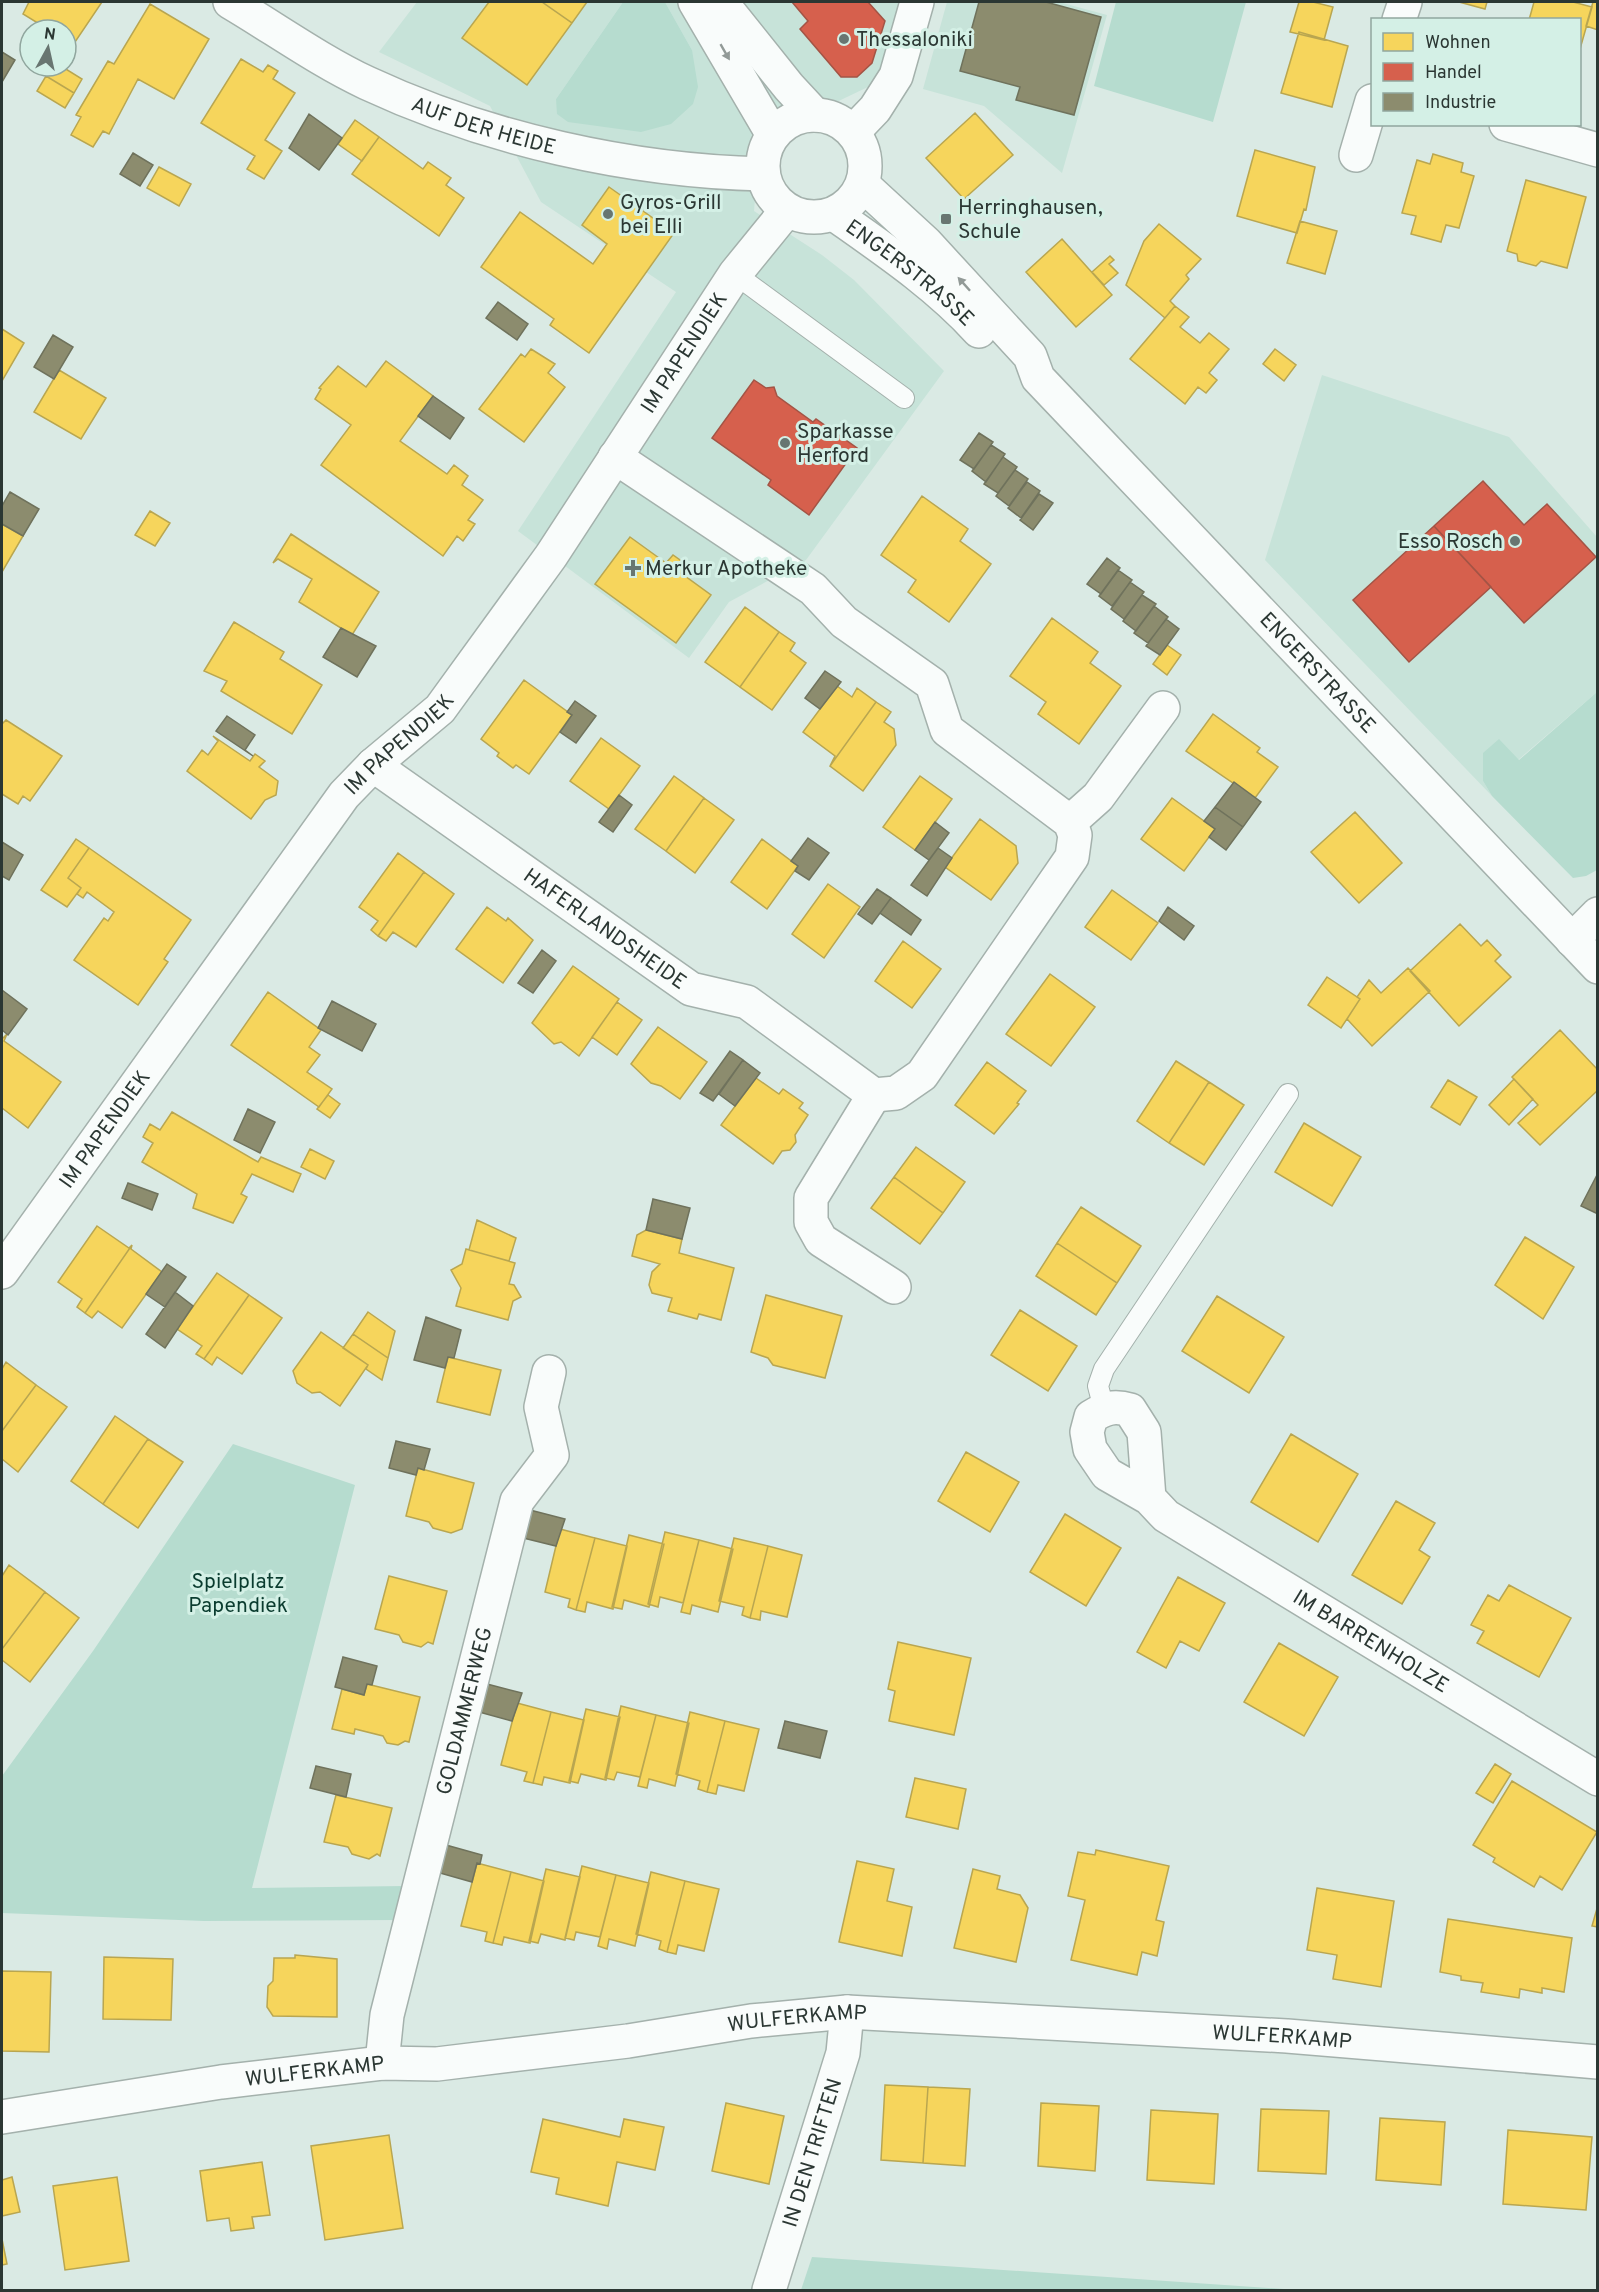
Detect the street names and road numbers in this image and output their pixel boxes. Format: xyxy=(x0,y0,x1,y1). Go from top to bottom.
street label: AUF DER HEIDE xyxy=(407,92,559,162)
street label: ENGERSTRASSE xyxy=(840,214,979,333)
street label: IM PAPENDIEK xyxy=(636,288,734,419)
street label: ENGERSTRASSE xyxy=(1253,607,1381,740)
street label: IM PAPENDIEK xyxy=(339,689,461,802)
street label: HAFERLANDSHEIDE xyxy=(517,863,691,997)
street label: IM PAPENDIEK xyxy=(54,1065,157,1194)
street label: IM BARRENHOLZE xyxy=(1287,1584,1453,1700)
street label: GOLDAMMERWEG xyxy=(431,1624,500,1798)
street label: WULFERKAMP xyxy=(726,1999,867,2040)
street label: WULFERKAMP xyxy=(1211,2020,1353,2056)
street label: WULFERKAMP xyxy=(244,2051,386,2094)
street label: IN DEN TRIFTEN xyxy=(777,2075,849,2231)

